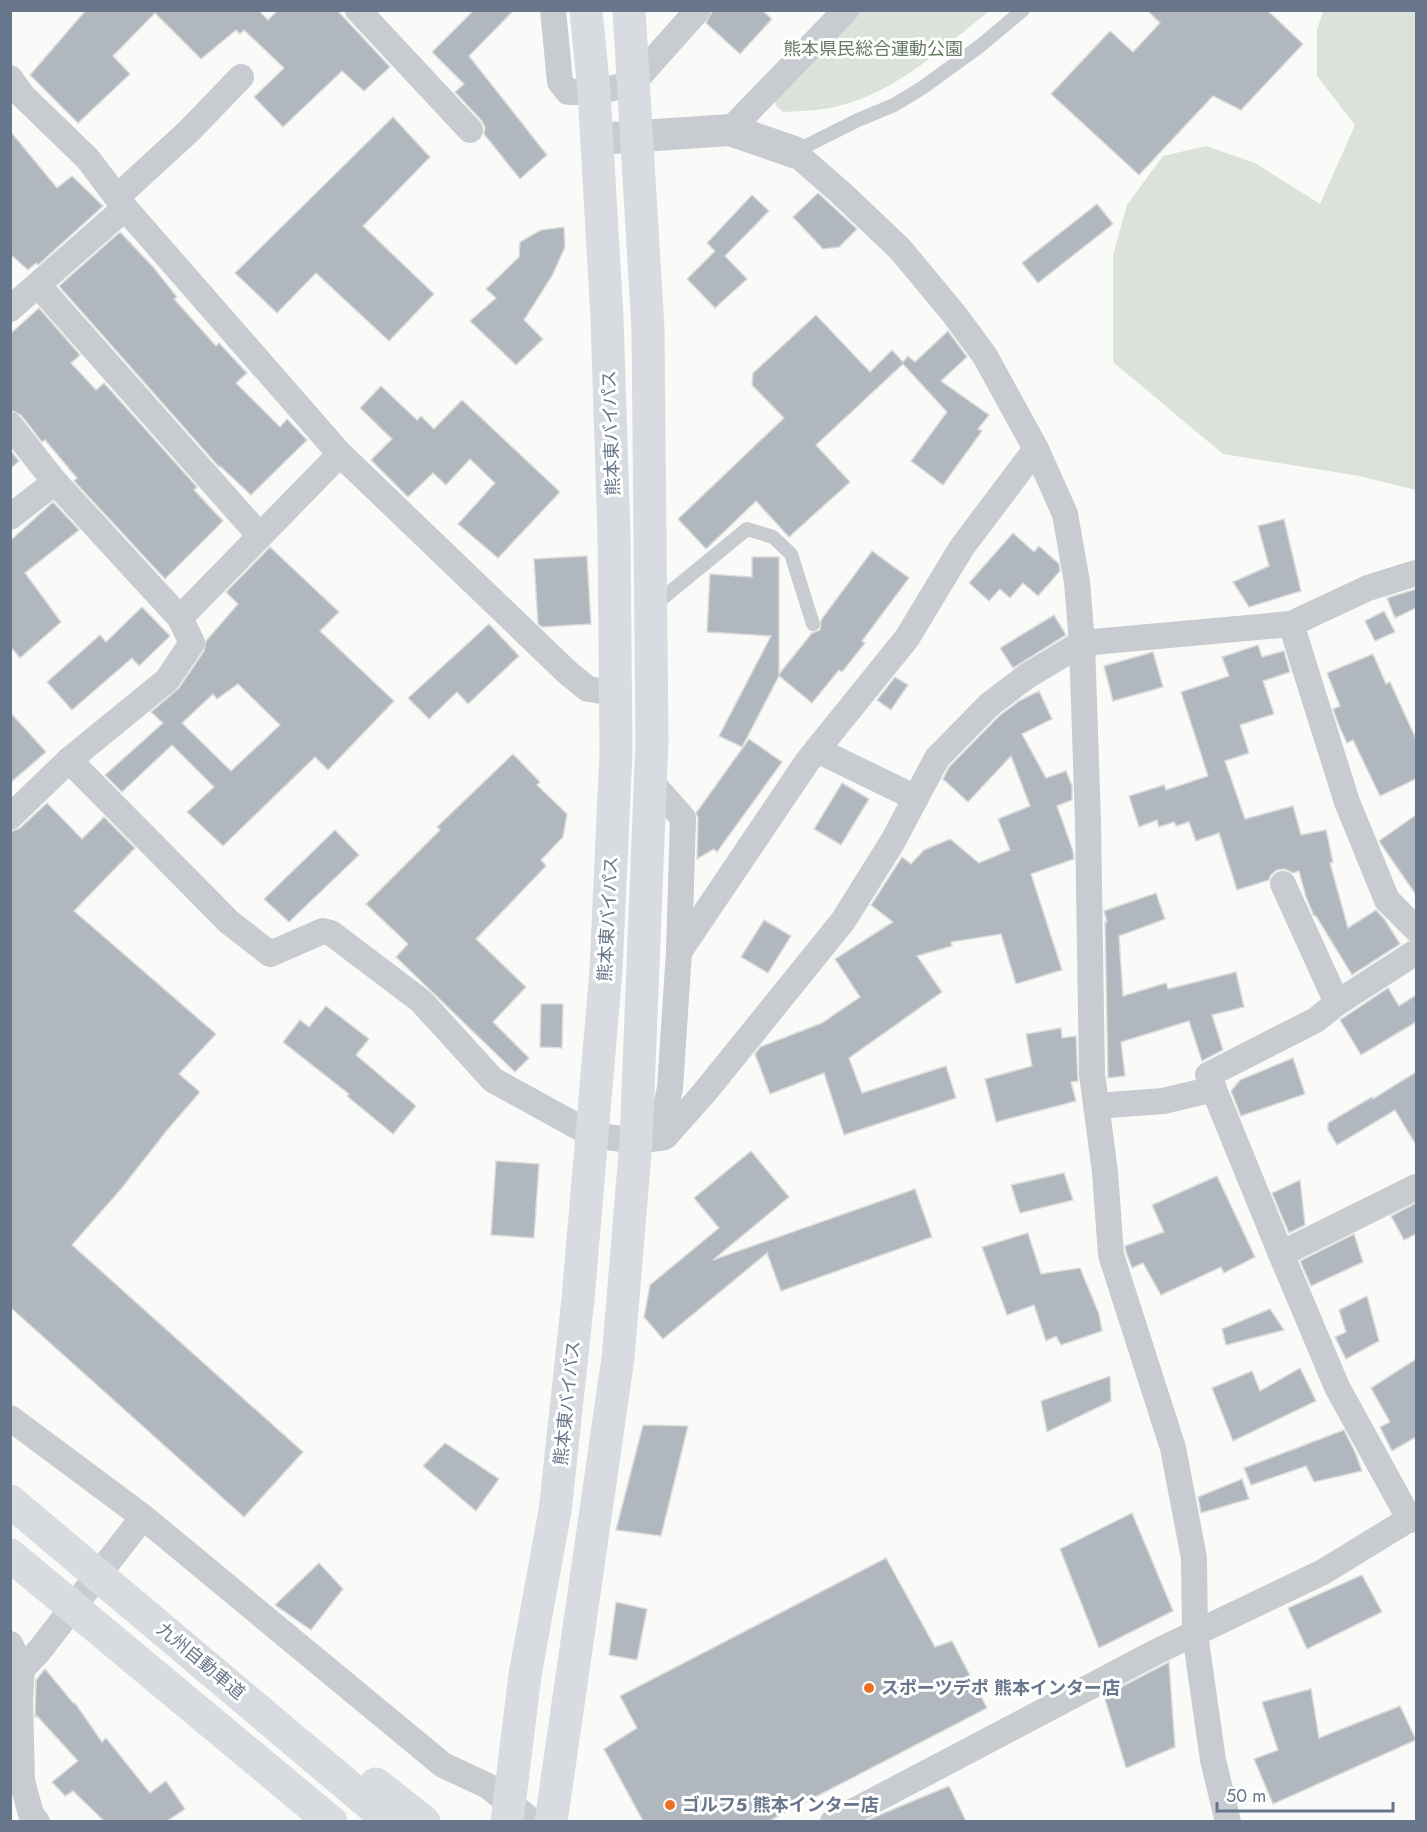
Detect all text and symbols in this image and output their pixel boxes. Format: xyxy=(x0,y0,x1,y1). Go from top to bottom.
park label: 熊本県民総合運動公園 xyxy=(783,36,963,62)
street label: 熊本東バイパス xyxy=(596,370,626,496)
street label: 熊本東バイパス xyxy=(592,856,624,982)
street label: 熊本東バイパス xyxy=(548,1339,586,1467)
street label: 九州自動車道 xyxy=(151,1616,251,1706)
place label: スポーツデポ 熊本インター店 xyxy=(881,1675,1120,1701)
marker: スポーツデポ 熊本インター店 xyxy=(862,1681,876,1695)
scale bar xyxy=(1217,1775,1392,1813)
text: 50 m xyxy=(1226,1783,1266,1809)
place label: ゴルフ５ 熊本インター店 xyxy=(682,1792,879,1818)
marker: ゴルフ５ 熊本インター店 xyxy=(663,1798,677,1812)

